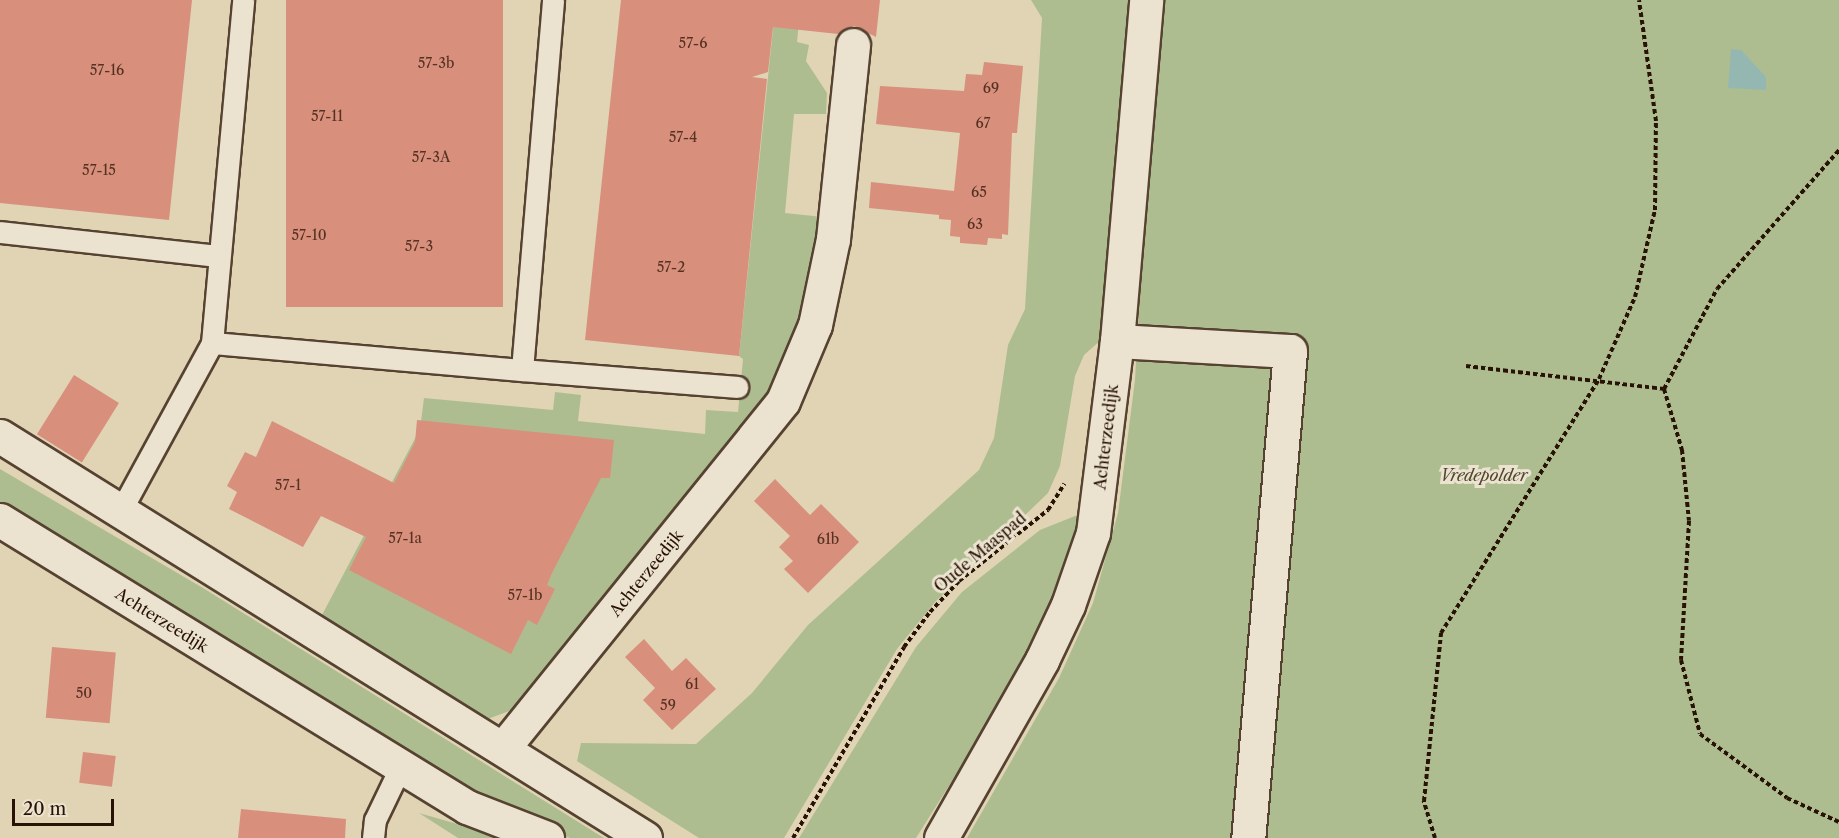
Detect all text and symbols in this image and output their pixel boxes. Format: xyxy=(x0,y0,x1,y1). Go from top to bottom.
house number: 57-6 xyxy=(679,35,707,51)
house number: 57-3b xyxy=(418,55,454,71)
house number: 57-16 xyxy=(90,62,124,78)
house number: 69 xyxy=(983,80,999,96)
house number: 57-11 xyxy=(311,108,343,124)
house number: 67 xyxy=(976,115,990,131)
house number: 57-4 xyxy=(669,129,697,145)
house number: 57-3A xyxy=(412,149,450,165)
house number: 57-15 xyxy=(82,162,116,178)
house number: 65 xyxy=(971,184,987,200)
house number: 63 xyxy=(967,216,983,232)
house number: 57-10 xyxy=(291,227,327,243)
house number: 57-3 xyxy=(405,238,433,254)
house number: 57-2 xyxy=(657,259,685,275)
street label: Achterzeedijk xyxy=(1090,383,1122,491)
park label: Vredepolder xyxy=(1440,465,1528,485)
house number: 57-1 xyxy=(275,477,301,493)
street label: Oude Maaspad xyxy=(930,508,1030,596)
street label: Achterzeedijk xyxy=(605,526,687,620)
house number: 57-1a xyxy=(388,530,422,546)
house number: 61b xyxy=(817,531,839,547)
street label: Achterzeedijk xyxy=(112,584,212,656)
house number: 57-1b xyxy=(508,587,542,603)
house number: 61 xyxy=(685,676,699,692)
house number: 50 xyxy=(76,685,92,701)
house number: 59 xyxy=(660,697,676,713)
scale bar xyxy=(15,787,117,825)
text: 20 m xyxy=(23,798,66,820)

